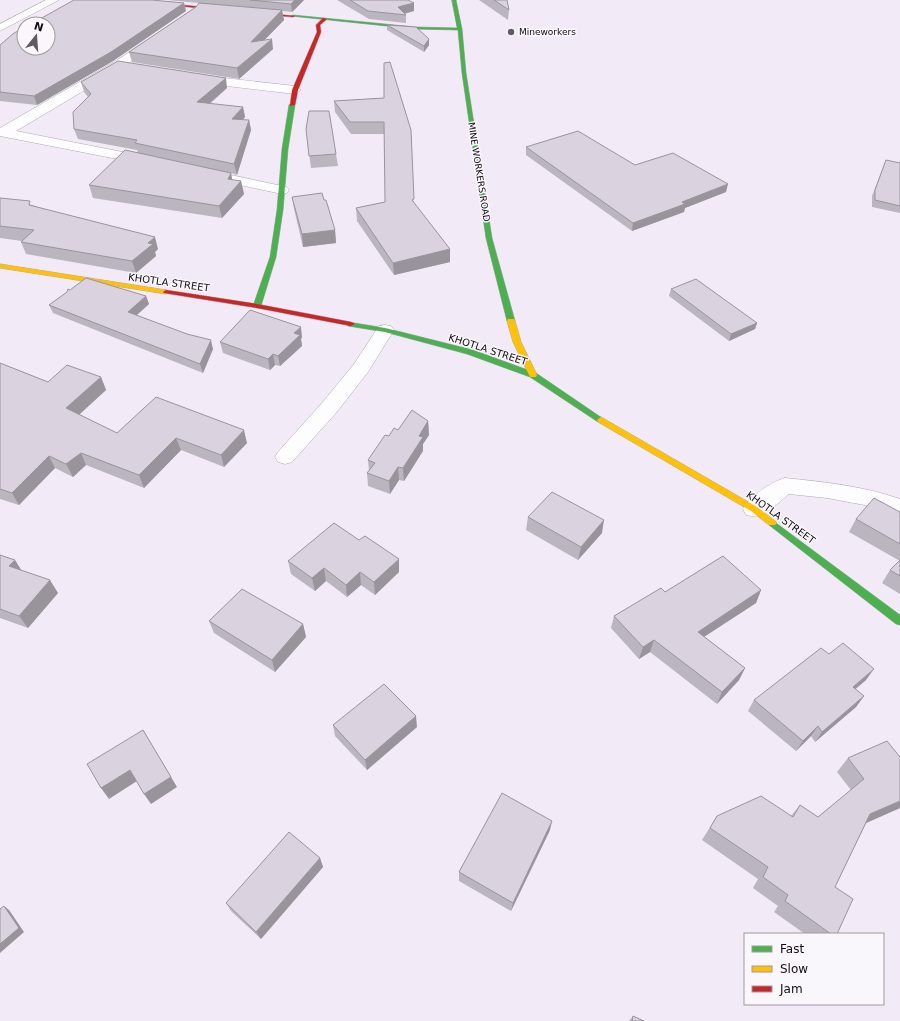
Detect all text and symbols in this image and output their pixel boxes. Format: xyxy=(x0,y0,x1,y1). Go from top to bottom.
north arrow xyxy=(16,16,56,56)
text: N xyxy=(32,19,45,34)
marker: Mineworkers xyxy=(506,27,516,37)
place label: Mineworkers xyxy=(519,27,576,37)
street label: MINE WORKERS ROAD xyxy=(466,122,492,223)
street label: KHOTLA STREET xyxy=(128,271,211,294)
street label: KHOTLA STREET xyxy=(447,332,529,368)
street label: KHOTLA STREET xyxy=(744,489,818,546)
legend xyxy=(744,933,884,1005)
text: Fast xyxy=(780,942,804,956)
text: Slow xyxy=(780,962,808,976)
text: Jam xyxy=(779,982,803,996)

